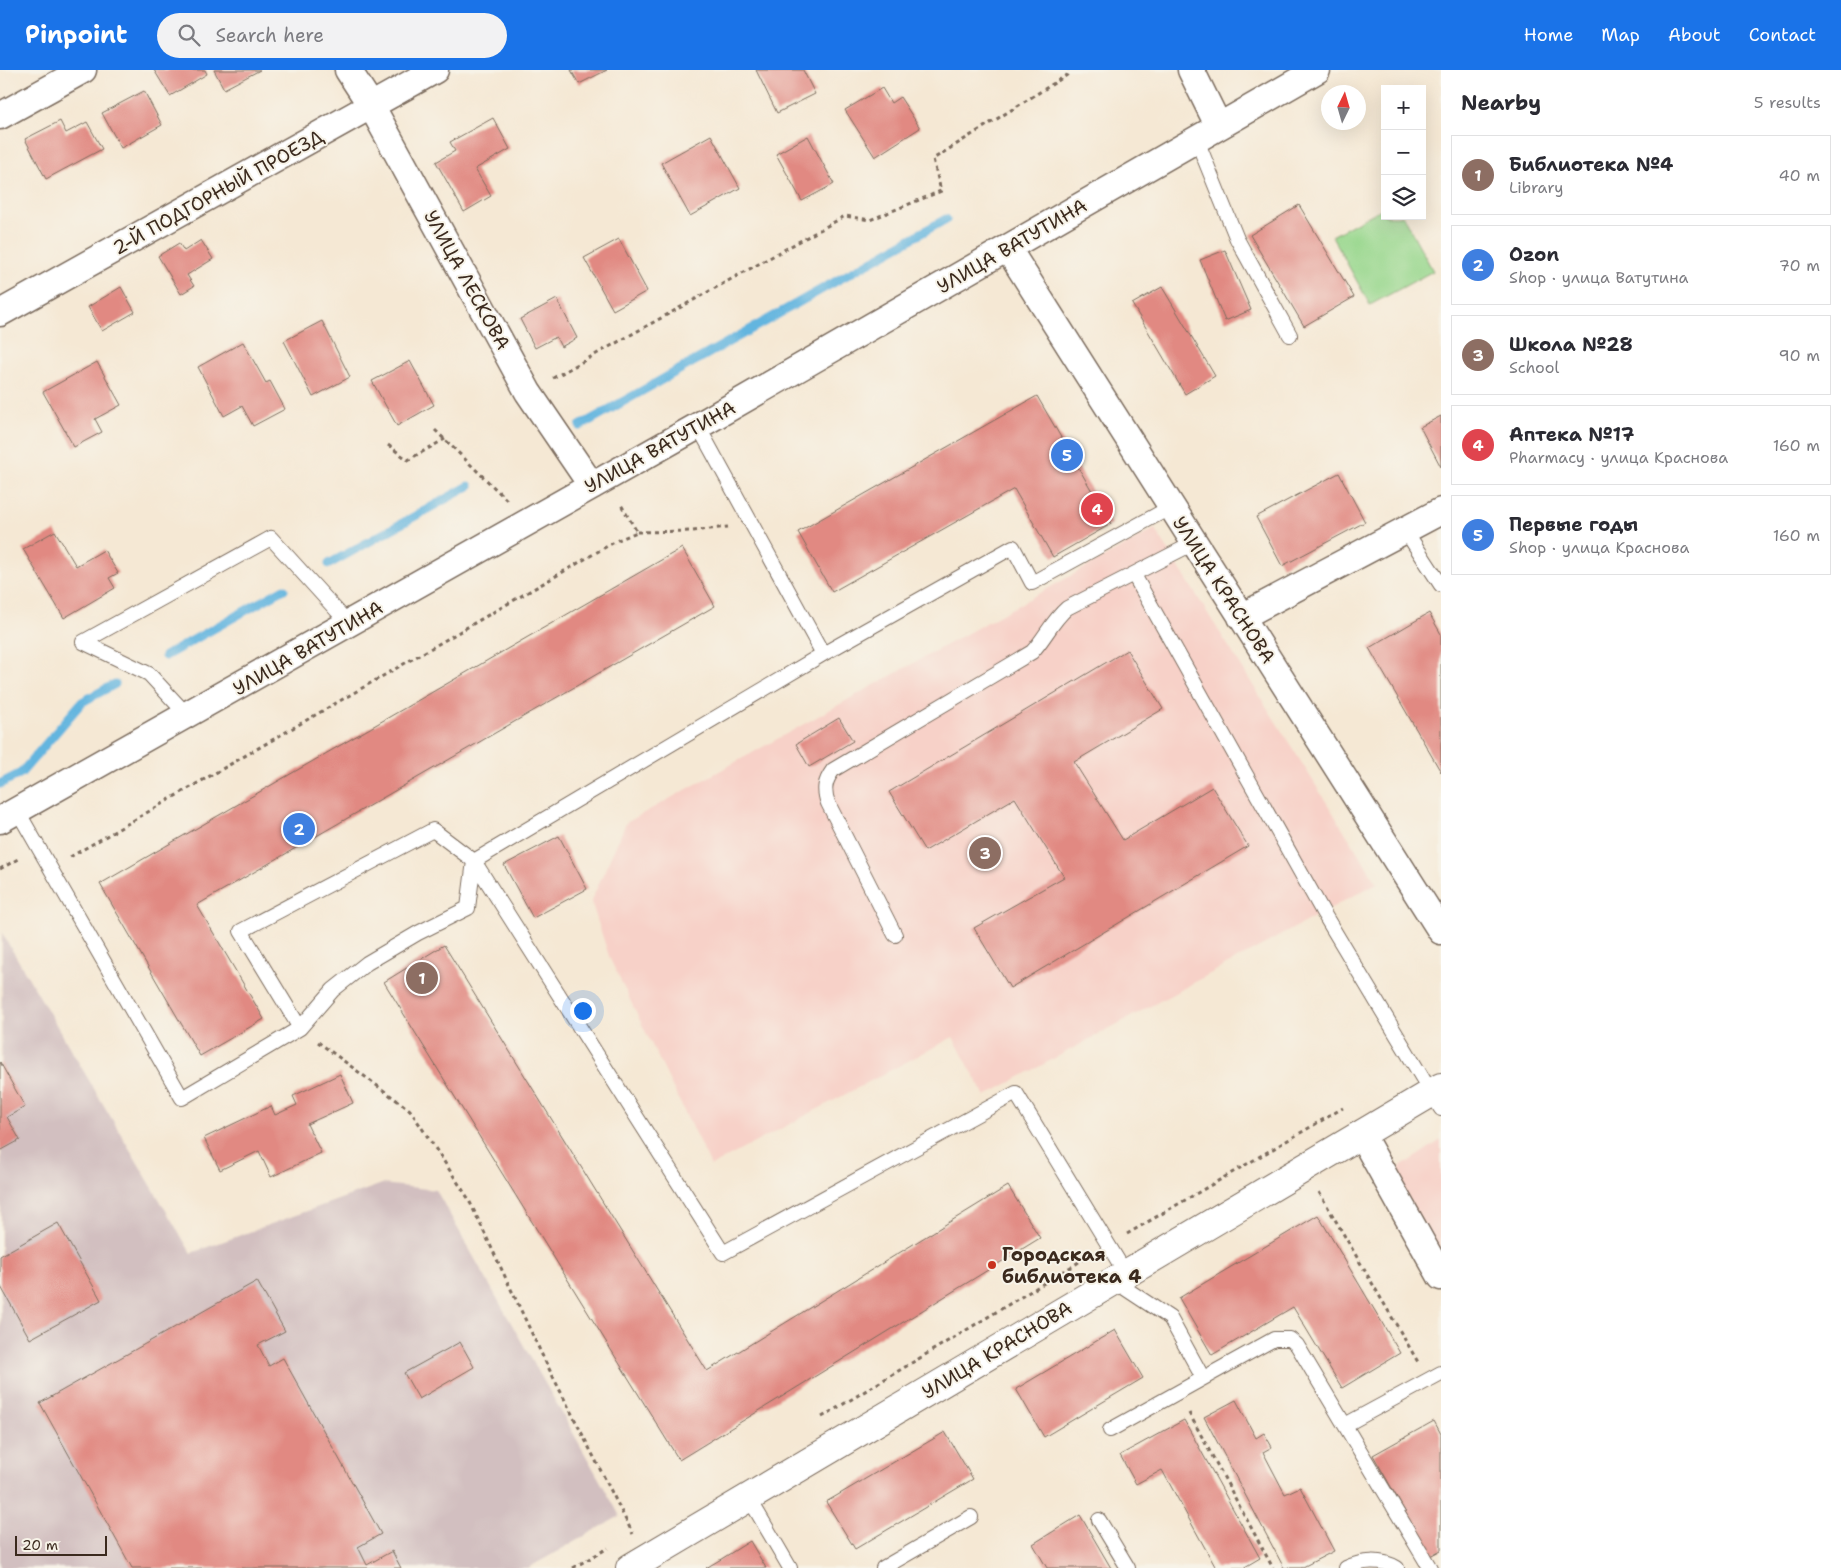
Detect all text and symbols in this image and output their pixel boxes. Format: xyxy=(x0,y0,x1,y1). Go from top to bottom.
search box xyxy=(157,13,507,58)
text: Pinpoint xyxy=(25,19,127,51)
icon: search xyxy=(175,21,203,49)
text: Search here xyxy=(215,23,324,48)
text: Home xyxy=(1524,23,1573,47)
text: Map xyxy=(1601,23,1640,47)
text: About xyxy=(1668,23,1721,47)
text: Contact xyxy=(1749,23,1816,47)
north arrow xyxy=(1321,85,1366,130)
map controls xyxy=(1381,85,1426,220)
button: + xyxy=(1381,85,1426,130)
text: Nearby xyxy=(1461,89,1541,117)
text: 5 results xyxy=(1754,92,1821,113)
street label: 2-Й ПОДГОРНЫЙ ПРОЕЗД xyxy=(108,123,328,260)
button: − xyxy=(1381,130,1426,175)
text: Библиотека №4 xyxy=(1509,152,1673,177)
text: 1 xyxy=(1474,165,1482,186)
text: 40 m xyxy=(1778,165,1820,186)
button: layers xyxy=(1381,175,1426,220)
text: Library xyxy=(1509,177,1564,198)
street label: УЛИЦА ВАТУТИНА xyxy=(933,193,1092,299)
street label: УЛИЦА ЛЕСКОВА xyxy=(418,206,516,355)
text: Ozon xyxy=(1509,242,1559,267)
text: 2 xyxy=(1472,255,1484,276)
text: 70 m xyxy=(1779,255,1820,276)
text: Shop · улица Ватутина xyxy=(1509,267,1689,288)
text: Школа №28 xyxy=(1509,332,1633,357)
text: 3 xyxy=(1472,345,1484,366)
text: 90 m xyxy=(1779,345,1820,366)
text: School xyxy=(1509,357,1559,378)
street label: УЛИЦА ВАТУТИНА xyxy=(580,395,740,499)
text: Аптека №17 xyxy=(1509,422,1634,447)
text: 4 xyxy=(1472,435,1484,456)
text: 160 m xyxy=(1773,435,1820,456)
pin: 5 xyxy=(1051,436,1083,474)
text: Pharmacy · улица Краснова xyxy=(1509,447,1728,468)
pin: 4 xyxy=(1081,490,1113,528)
street label: УЛИЦА КРАСНОВА xyxy=(1167,512,1281,668)
text: Первые годы xyxy=(1509,512,1638,537)
text: 5 xyxy=(1473,525,1483,546)
text: 160 m xyxy=(1773,525,1820,546)
text: Shop · улица Краснова xyxy=(1509,537,1689,558)
street label: УЛИЦА ВАТУТИНА xyxy=(229,595,388,701)
pin: 2 xyxy=(283,810,315,848)
pin: 3 xyxy=(969,834,1001,872)
pin: 1 xyxy=(406,959,438,997)
your location xyxy=(570,998,596,1024)
place label: Городская библиотека 4 xyxy=(1002,1242,1142,1289)
marker: Городская библиотека 4 xyxy=(986,1259,998,1271)
street label: УЛИЦА КРАСНОВА xyxy=(917,1295,1077,1405)
scale bar xyxy=(15,1533,108,1556)
text: 20 m xyxy=(22,1536,58,1554)

